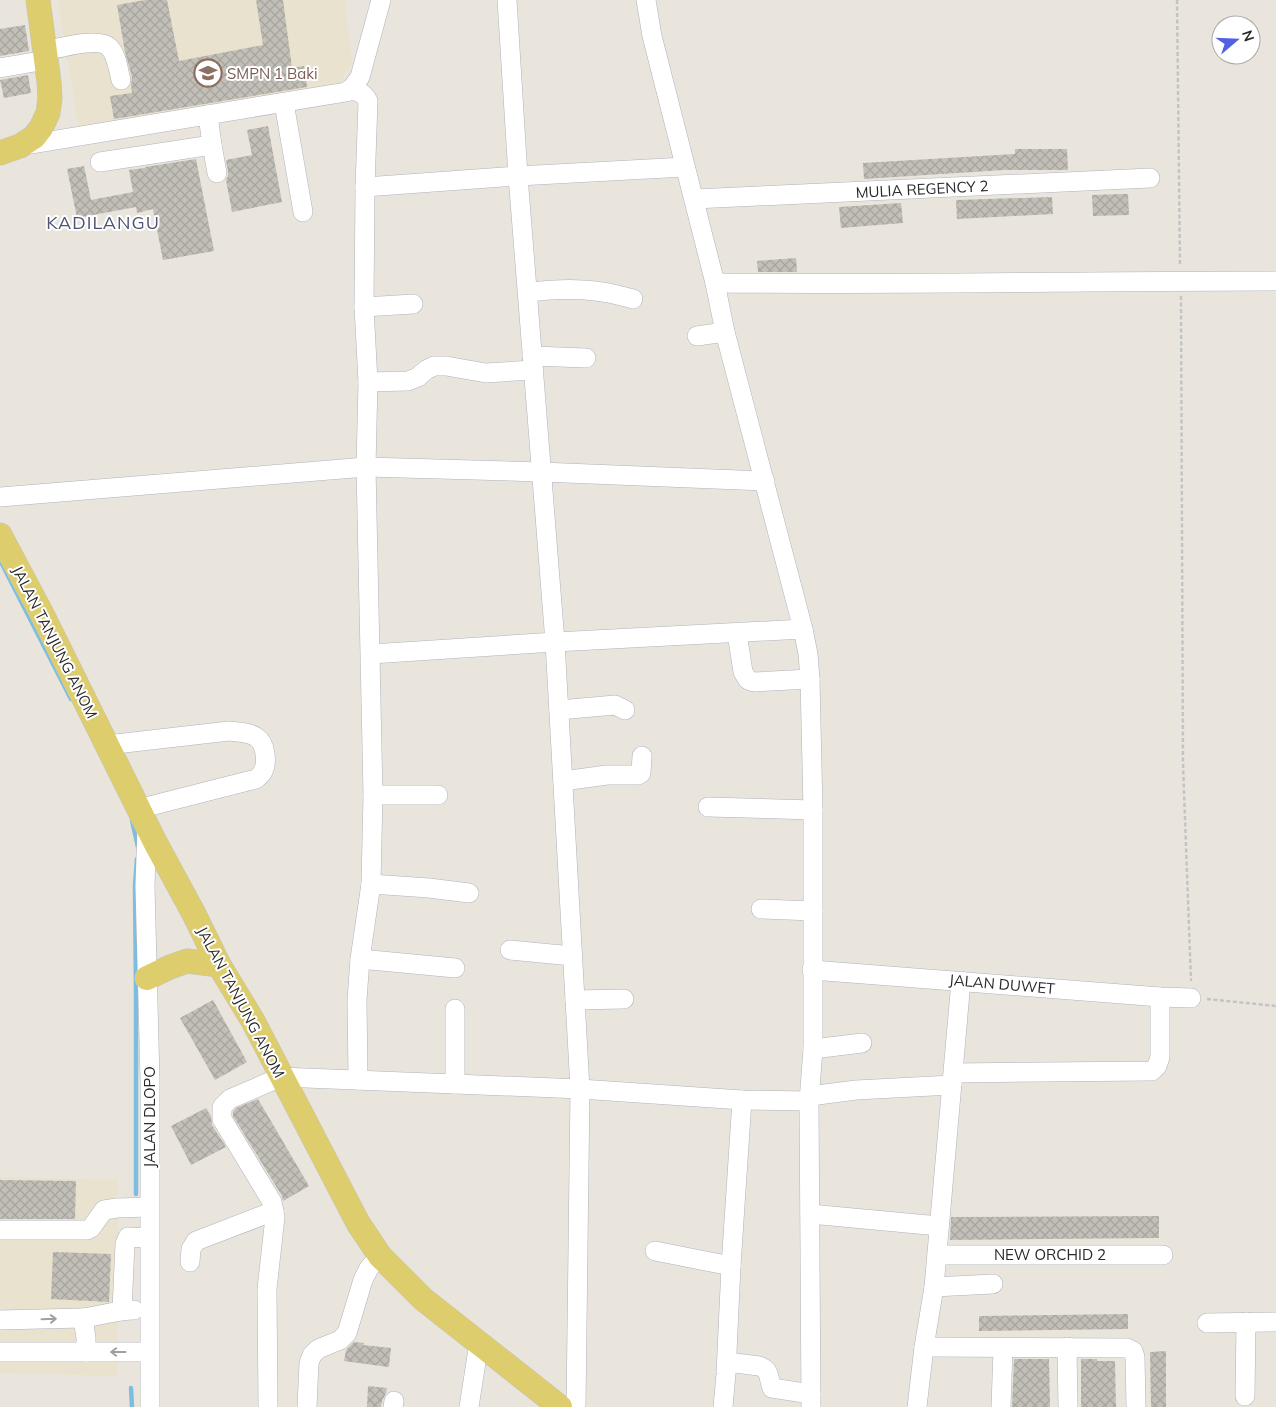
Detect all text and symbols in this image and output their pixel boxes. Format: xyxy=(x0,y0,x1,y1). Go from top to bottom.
north arrow xyxy=(1211,15,1261,65)
text: N xyxy=(1238,28,1259,44)
school or university icon: SMPN 1 Baki xyxy=(193,58,223,88)
place label: SMPN 1 Baki xyxy=(227,64,318,83)
street label: MULIA REGENCY 2 xyxy=(855,176,989,202)
district label: KADILANGU xyxy=(46,211,160,234)
street label: JALAN TANJUNG ANOM xyxy=(8,562,102,722)
street label: JALAN TANJUNG ANOM xyxy=(193,923,289,1081)
street label: JALAN DUWET xyxy=(948,970,1056,998)
street label: JALAN DLOPO xyxy=(140,1066,159,1168)
street label: NEW ORCHID 2 xyxy=(994,1245,1106,1264)
one-way arrow xyxy=(40,1314,56,1323)
one-way arrow xyxy=(110,1347,126,1357)

